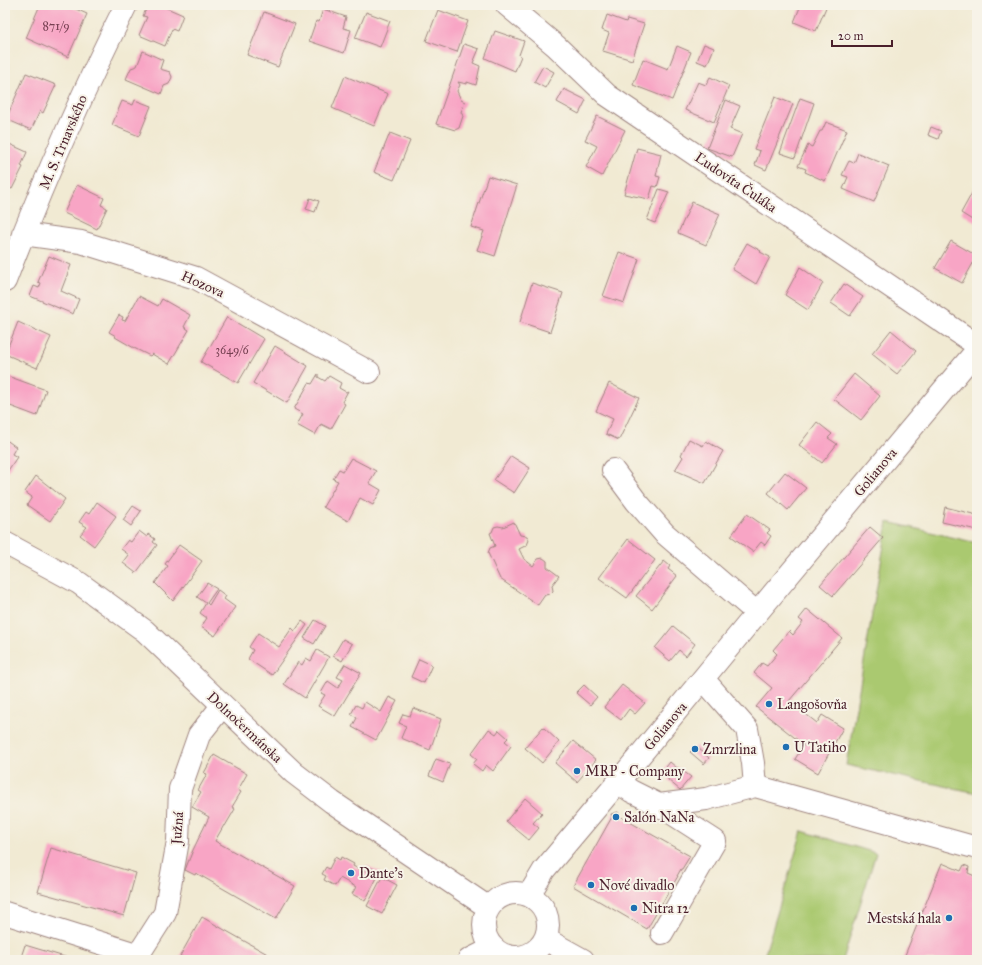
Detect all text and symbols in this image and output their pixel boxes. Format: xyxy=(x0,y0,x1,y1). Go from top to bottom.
house number: 871/9 xyxy=(42,19,70,33)
scale bar xyxy=(832,22,892,48)
text: 20 m xyxy=(838,29,864,43)
street label: M. S. Trnavského xyxy=(36,92,91,192)
street label: Ľudovíta Čuláka xyxy=(691,147,781,216)
street label: Hozova xyxy=(179,267,227,301)
house number: 3649/6 xyxy=(215,343,250,357)
street label: Golianova xyxy=(850,445,901,500)
street label: Dolnočermánska xyxy=(204,688,286,767)
place label: Langošovňa xyxy=(777,696,847,713)
street label: Golianova xyxy=(640,699,691,754)
marker: Langošovňa xyxy=(764,699,774,709)
place label: U Tatiho xyxy=(794,739,846,756)
place label: Zmrzlina xyxy=(703,741,756,758)
marker: U Tatiho xyxy=(781,742,791,752)
marker: Zmrzlina xyxy=(690,744,700,754)
place label: MRP - Company xyxy=(585,763,685,780)
marker: MRP - Company xyxy=(572,766,582,776)
place label: Salón NaNa xyxy=(624,809,694,826)
street label: Južná xyxy=(168,811,188,847)
marker: Salón NaNa xyxy=(611,812,621,822)
place label: Dante's xyxy=(359,865,403,882)
marker: Dante's xyxy=(346,868,356,878)
place label: Nové divadlo xyxy=(599,877,674,894)
marker: Nové divadlo xyxy=(586,880,596,890)
place label: Nitra 12 xyxy=(642,900,689,917)
marker: Nitra 12 xyxy=(629,903,639,913)
place label: Mestská hala xyxy=(867,910,941,927)
marker: Mestská hala xyxy=(944,913,954,923)

